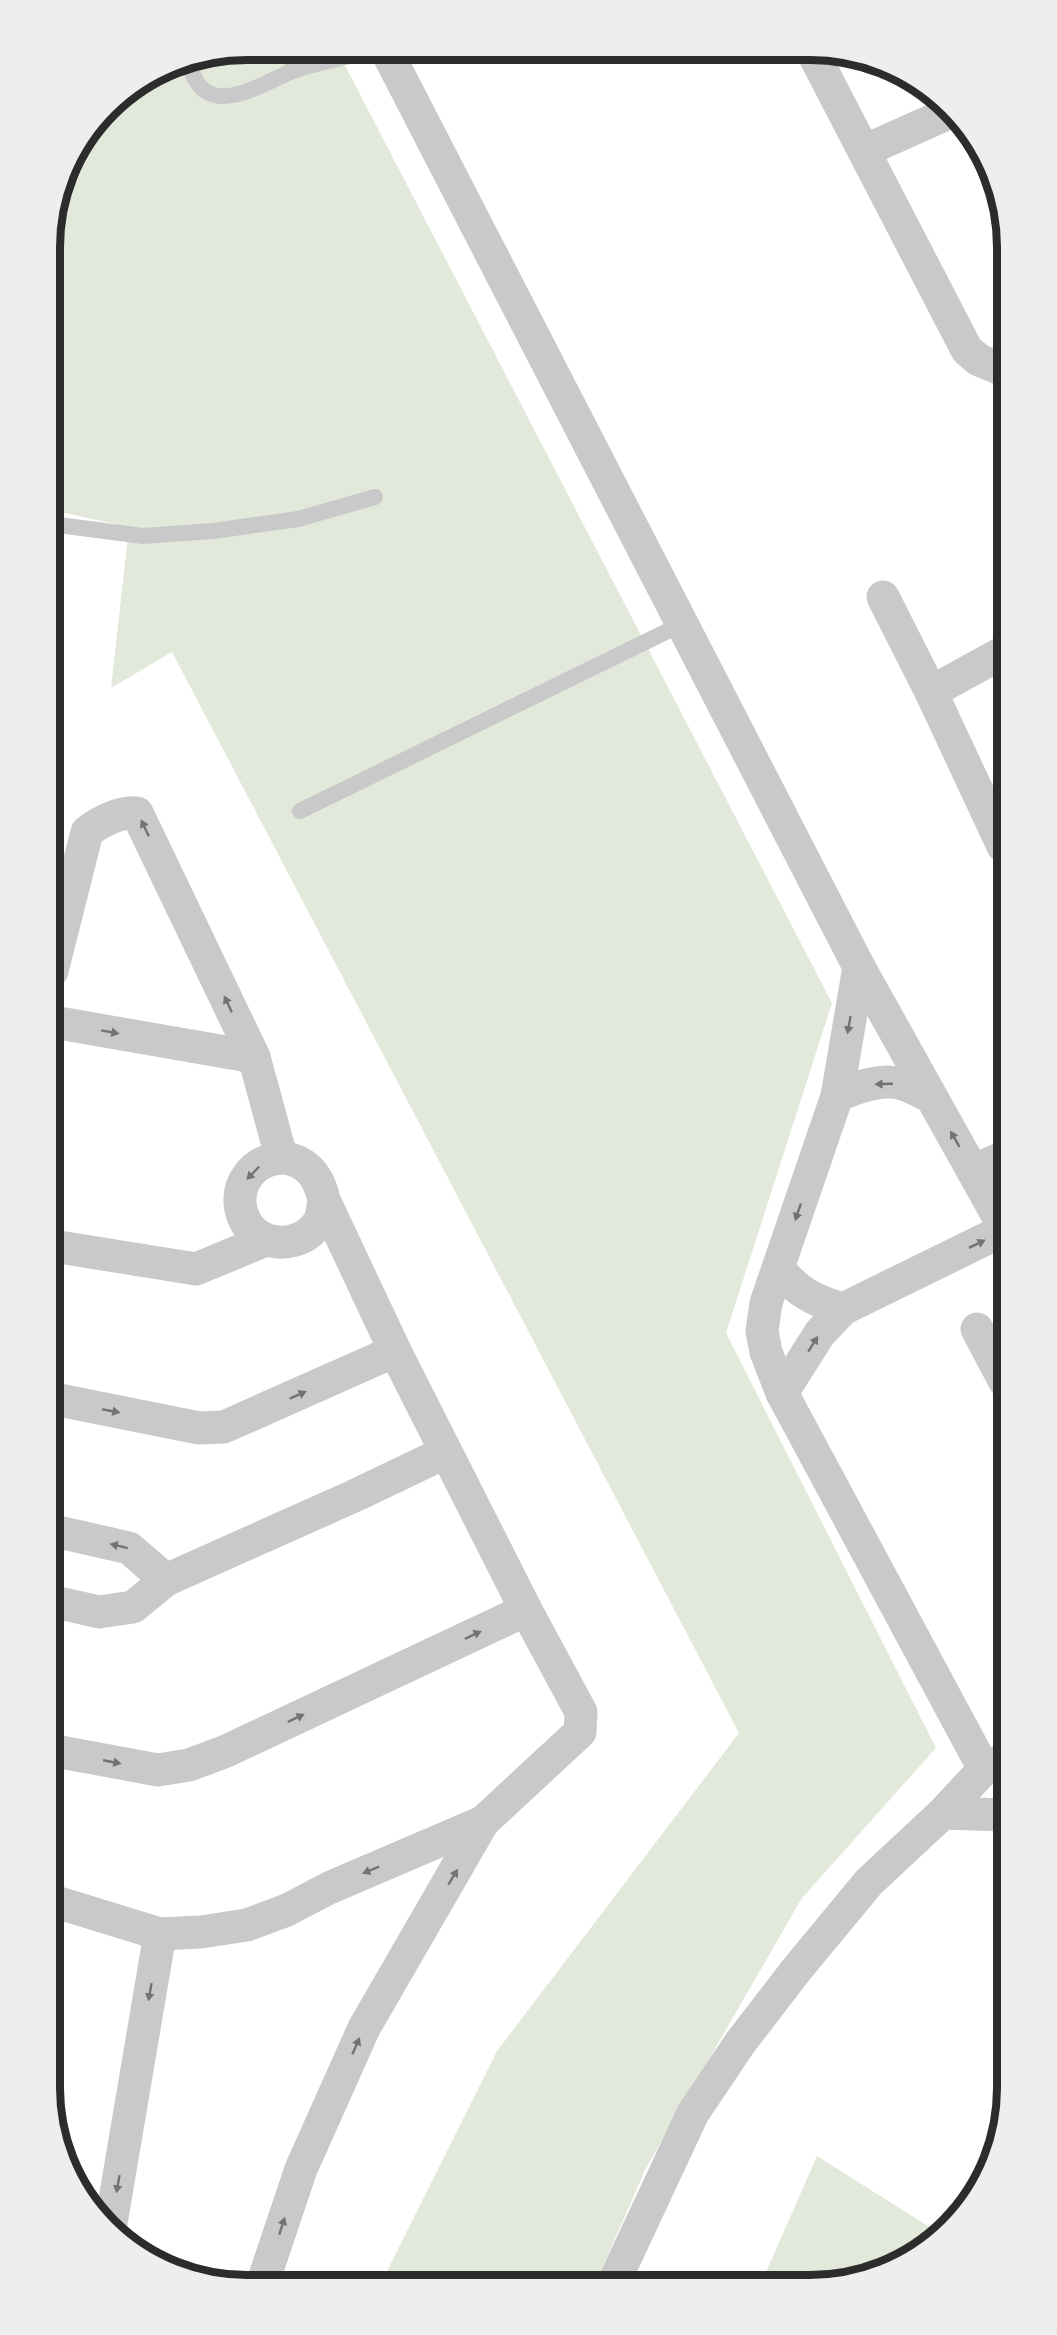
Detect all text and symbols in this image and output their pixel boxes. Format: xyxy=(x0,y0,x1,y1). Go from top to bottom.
one-way arrow xyxy=(140,820,149,837)
one-way arrow xyxy=(224,996,233,1013)
one-way arrow xyxy=(845,1015,854,1034)
one-way arrow xyxy=(101,1028,120,1037)
one-way arrow xyxy=(874,1079,893,1089)
one-way arrow xyxy=(950,1130,960,1147)
one-way arrow xyxy=(246,1166,260,1180)
one-way arrow xyxy=(793,1203,803,1221)
one-way arrow xyxy=(968,1239,985,1248)
one-way arrow xyxy=(807,1336,818,1352)
one-way arrow xyxy=(289,1390,306,1399)
one-way arrow xyxy=(102,1407,121,1416)
one-way arrow xyxy=(110,1540,129,1550)
one-way arrow xyxy=(464,1630,482,1640)
one-way arrow xyxy=(288,1713,305,1722)
one-way arrow xyxy=(103,1758,122,1767)
one-way arrow xyxy=(362,1865,380,1875)
one-way arrow xyxy=(448,1868,458,1885)
one-way arrow xyxy=(145,1983,154,2002)
one-way arrow xyxy=(351,2036,361,2054)
one-way arrow xyxy=(113,2175,122,2194)
one-way arrow xyxy=(277,2217,287,2235)

